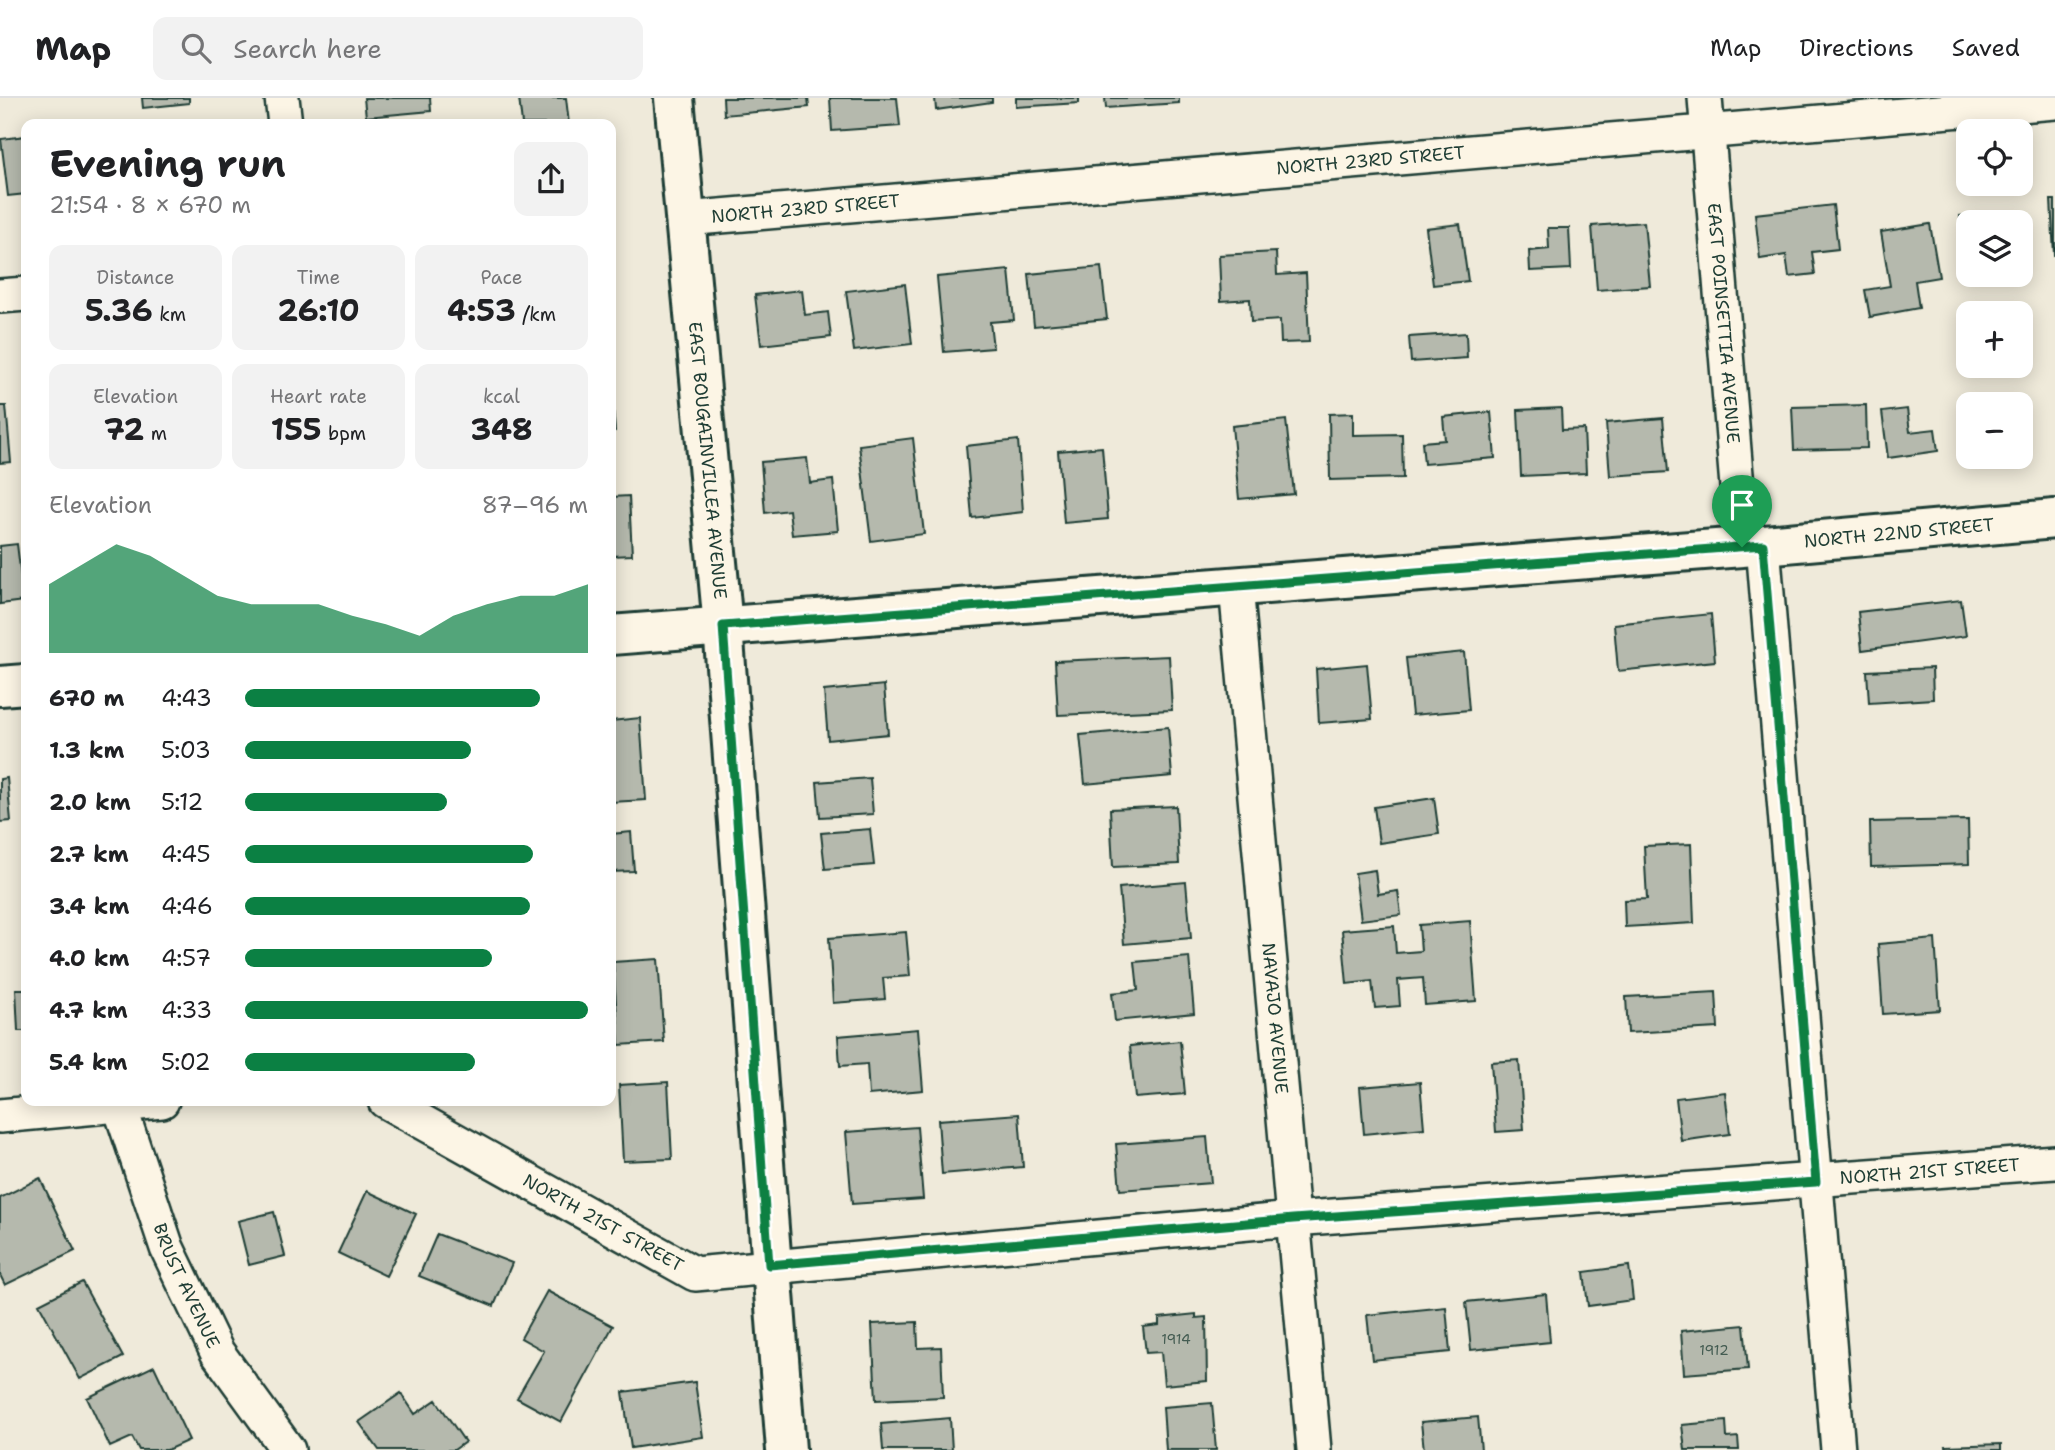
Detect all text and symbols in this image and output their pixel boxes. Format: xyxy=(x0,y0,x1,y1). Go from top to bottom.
search box xyxy=(153,17,643,80)
text: Map xyxy=(35,26,111,71)
icon: search xyxy=(177,29,215,67)
text: Search here xyxy=(233,31,382,66)
text: Map xyxy=(1710,32,1761,64)
text: Directions xyxy=(1799,32,1914,64)
text: Saved xyxy=(1952,32,2020,64)
map controls xyxy=(1956,119,2033,469)
button: locate xyxy=(1956,119,2033,196)
text: Evening run xyxy=(49,138,286,189)
street label: NORTH 23RD STREET xyxy=(1275,140,1466,180)
button: share xyxy=(514,142,588,216)
street label: NORTH 23RD STREET xyxy=(710,189,901,229)
text: 21:54 · 8 × 670 m xyxy=(49,190,251,220)
street label: EAST POINSETTIA AVENUE xyxy=(1702,202,1745,444)
button: layers xyxy=(1956,210,2033,287)
text: Distance xyxy=(97,265,174,290)
text: Time xyxy=(297,265,340,290)
text: Pace xyxy=(481,265,522,290)
text: 5.36 xyxy=(85,290,153,331)
text: 26:10 xyxy=(277,290,360,331)
text: 4:53 xyxy=(447,290,516,331)
button: + xyxy=(1956,301,2033,378)
text: km xyxy=(153,302,186,327)
text: /km xyxy=(516,302,556,327)
street label: EAST BOUGAINVILLEA AVENUE xyxy=(683,321,732,600)
text: Elevation xyxy=(93,384,178,409)
text: Heart rate xyxy=(270,384,367,409)
text: kcal xyxy=(483,384,520,409)
button: − xyxy=(1956,392,2033,469)
text: 72 xyxy=(104,409,144,450)
text: 155 xyxy=(271,409,322,450)
text: 348 xyxy=(470,409,533,450)
text: m xyxy=(144,421,167,446)
text: bpm xyxy=(322,421,366,446)
pin xyxy=(1712,475,1772,547)
icon: arrive xyxy=(1723,486,1761,524)
text: Elevation xyxy=(49,490,152,520)
text: 87–96 m xyxy=(482,490,588,520)
street label: NORTH 22ND STREET xyxy=(1803,513,1995,553)
text: 670 m xyxy=(49,683,125,713)
text: 4:43 xyxy=(161,683,212,713)
text: 1.3 km xyxy=(49,735,124,765)
text: 5:03 xyxy=(161,735,211,765)
text: 2.0 km xyxy=(49,787,131,817)
text: 5:12 xyxy=(161,787,203,817)
text: 2.7 km xyxy=(49,839,129,869)
text: 4:45 xyxy=(161,839,211,869)
text: 3.4 km xyxy=(49,891,129,921)
text: 4:46 xyxy=(161,891,213,921)
street label: NAVAJO AVENUE xyxy=(1256,942,1294,1095)
text: 4.0 km xyxy=(49,943,130,973)
text: 4:57 xyxy=(161,943,211,973)
text: 4.7 km xyxy=(49,995,128,1025)
text: 4:33 xyxy=(161,995,212,1025)
text: 5.4 km xyxy=(49,1047,127,1077)
text: 5:02 xyxy=(161,1047,211,1077)
street label: NORTH 21ST STREET xyxy=(1839,1153,2021,1190)
street label: NORTH 21ST STREET xyxy=(519,1168,688,1277)
street label: BRUST AVENUE xyxy=(148,1220,225,1352)
house number: 1914 xyxy=(1161,1330,1191,1348)
house number: 1912 xyxy=(1699,1341,1729,1359)

